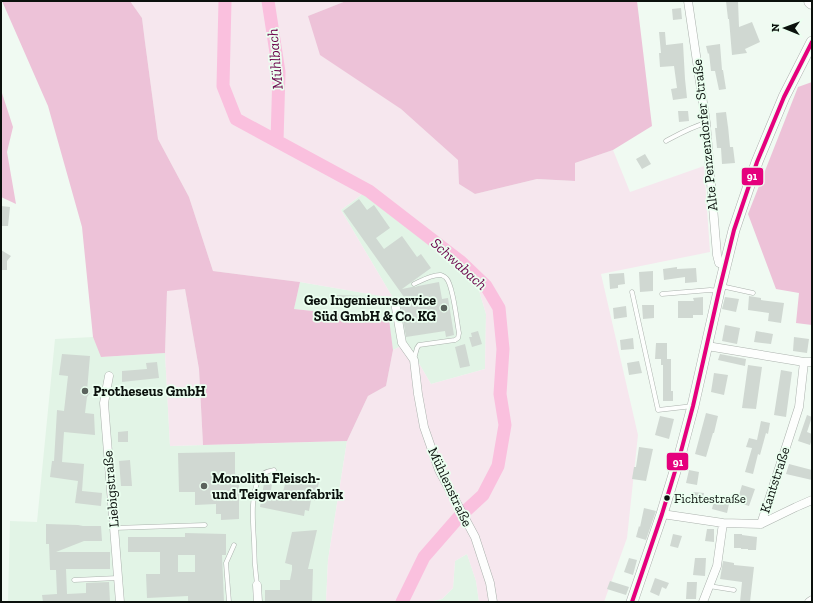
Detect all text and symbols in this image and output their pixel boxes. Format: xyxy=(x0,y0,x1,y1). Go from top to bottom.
north arrow xyxy=(765,8,805,48)
text: N xyxy=(769,23,782,32)
water label: Mühlbach xyxy=(263,27,287,90)
street label: Alte Penzendorfer Straße xyxy=(689,58,721,212)
line badge: 91 xyxy=(741,167,764,186)
text: 91 xyxy=(747,170,758,183)
water label: Schwabach xyxy=(427,234,491,294)
place label: Geo Ingenieurservice Süd GmbH & Co. KG xyxy=(304,292,436,325)
marker: Geo Ingenieurservice Süd GmbH & Co. KG xyxy=(439,303,449,313)
place label: Protheseus GmbH xyxy=(93,383,206,400)
marker: Protheseus GmbH xyxy=(80,386,90,396)
street label: Kantstraße xyxy=(756,444,794,515)
street label: Mühlenstraße xyxy=(424,445,476,530)
street label: Liebigstraße xyxy=(99,450,123,528)
line badge: 91 xyxy=(666,452,689,471)
text: 91 xyxy=(673,456,684,469)
place label: Monolith Fleisch- und Teigwarenfabrik xyxy=(212,470,343,503)
marker: Monolith Fleisch- und Teigwarenfabrik xyxy=(199,481,209,491)
place label: Fichtestraße xyxy=(674,491,746,506)
marker: Fichtestraße xyxy=(662,493,672,503)

